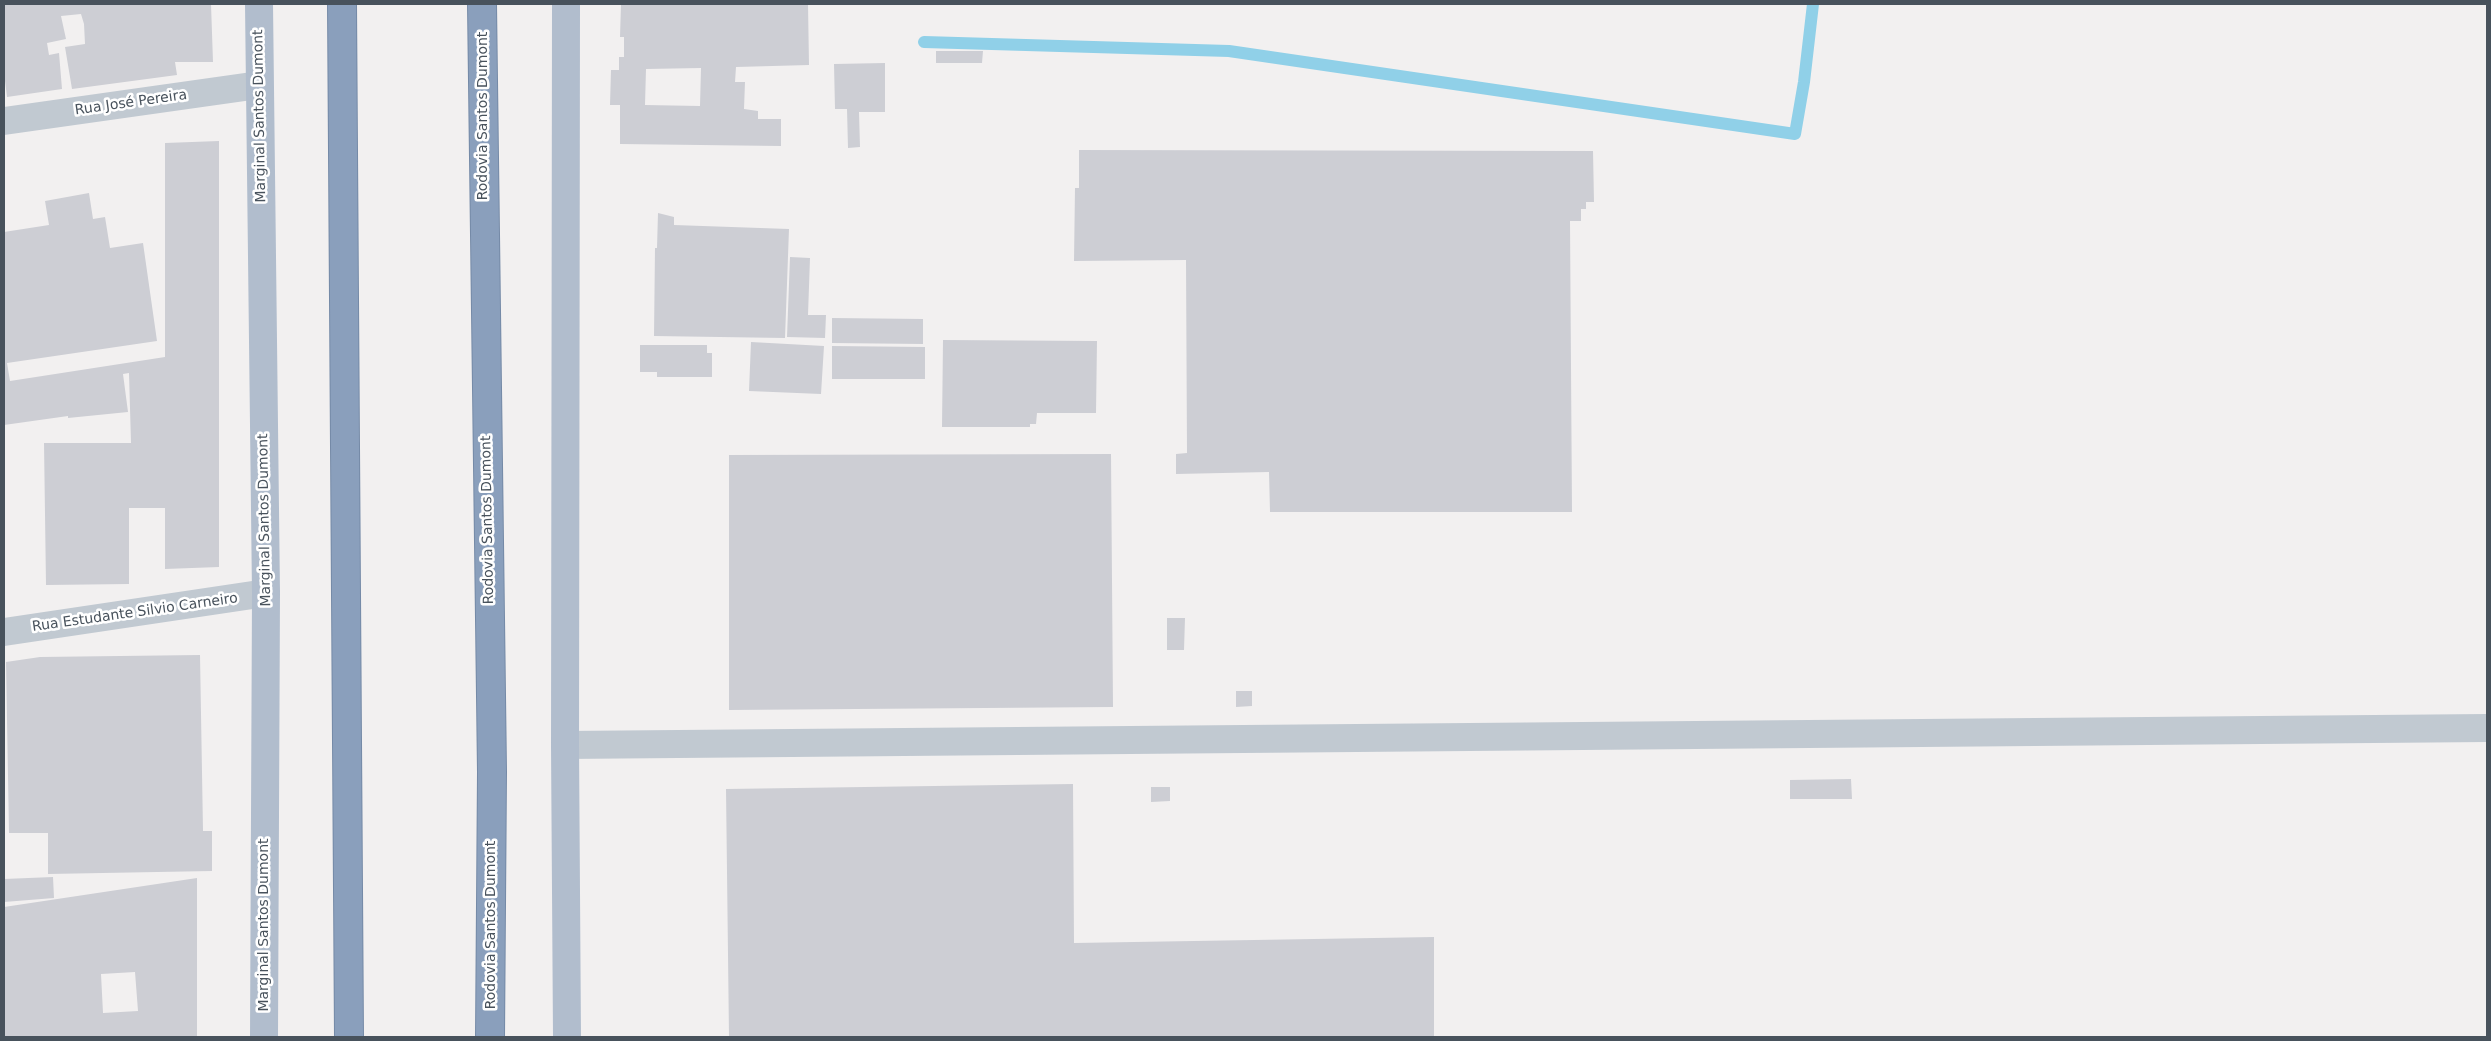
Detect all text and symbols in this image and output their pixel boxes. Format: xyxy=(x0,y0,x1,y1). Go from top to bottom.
street label: Marginal Santos Dumont xyxy=(250,29,270,203)
street label: Rodovia Santos Dumont xyxy=(475,32,491,200)
street label: Rua José Pereira xyxy=(74,87,188,119)
street label: Marginal Santos Dumont xyxy=(255,433,275,607)
street label: Rodovia Santos Dumont xyxy=(478,436,498,604)
street label: Rua Estudante Silvio Carneiro xyxy=(31,590,239,636)
street label: Marginal Santos Dumont xyxy=(256,838,272,1012)
street label: Rodovia Santos Dumont xyxy=(483,841,499,1009)

